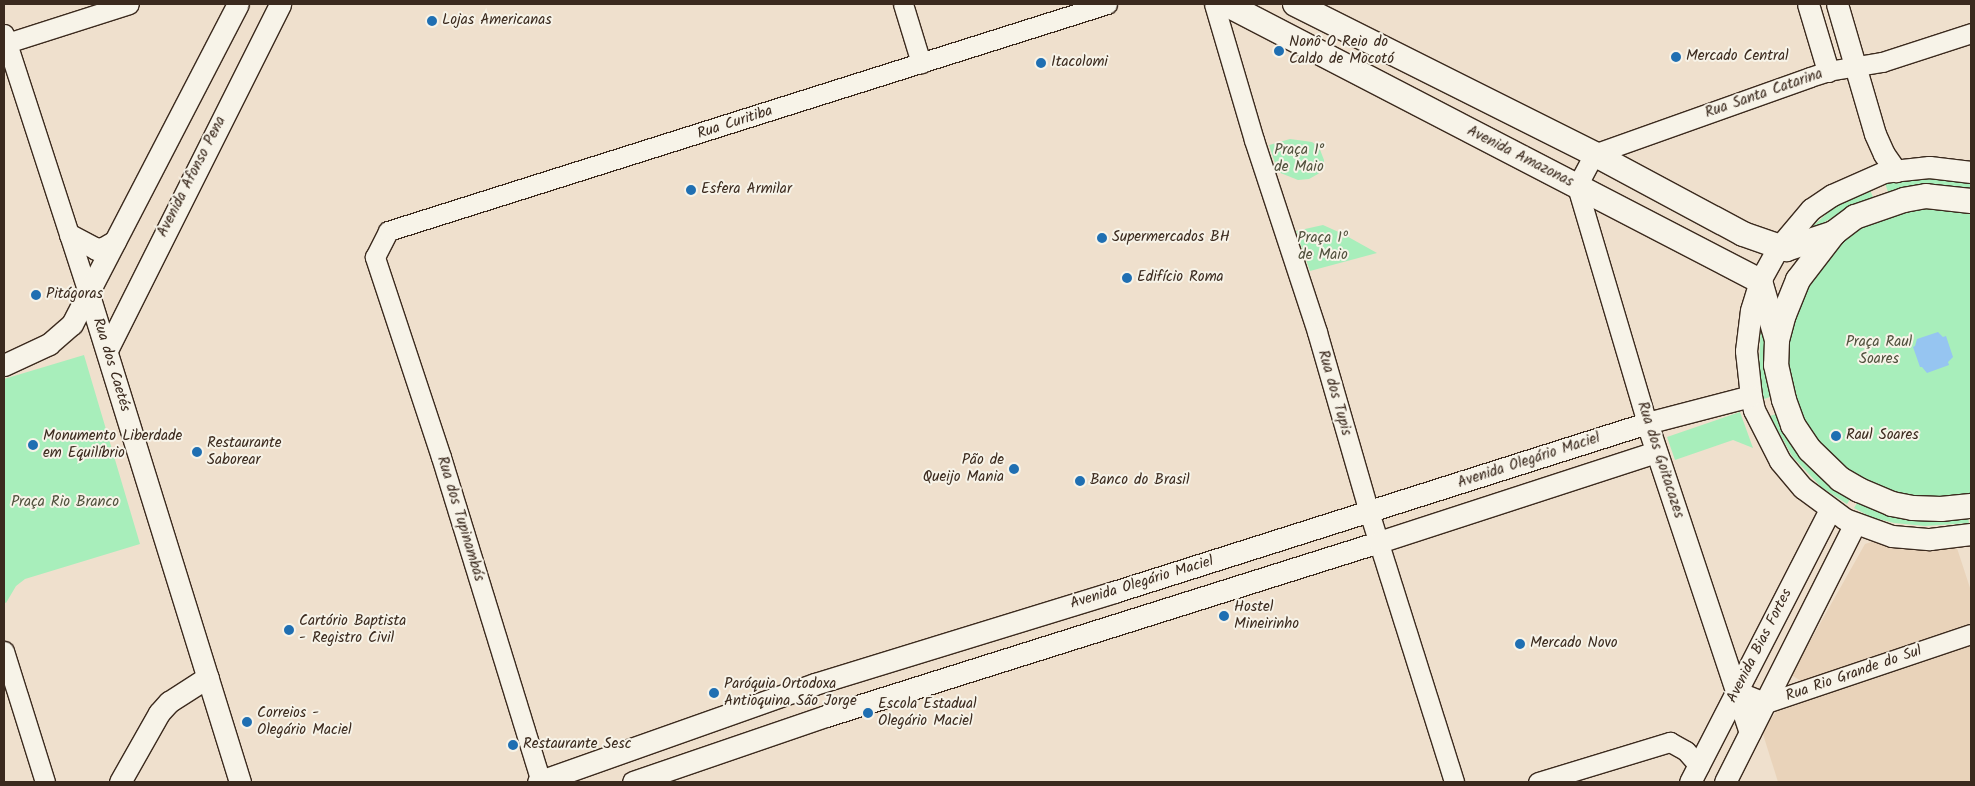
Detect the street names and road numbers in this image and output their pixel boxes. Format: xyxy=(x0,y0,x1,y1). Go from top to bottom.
street label: Rua Santa Catarina xyxy=(1703,65,1825,123)
street label: Rua Curitiba xyxy=(695,102,775,144)
street label: Avenida Afonso Pena xyxy=(154,114,230,240)
street label: Avenida Amazonas xyxy=(1464,122,1576,192)
street label: Rua dos Caetés xyxy=(88,316,134,414)
street label: Rua dos Tupis xyxy=(1313,348,1355,438)
street label: Rua dos Goitacazes xyxy=(1633,399,1687,521)
street label: Avenida Olegário Maciel xyxy=(1455,429,1603,493)
street label: Rua dos Tupinambás xyxy=(432,454,488,584)
street label: Avenida Olegário Maciel xyxy=(1068,553,1216,613)
street label: Avenida Bias Fortes xyxy=(1724,586,1796,706)
street label: Rua Rio Grande do Sul xyxy=(1784,642,1924,706)

